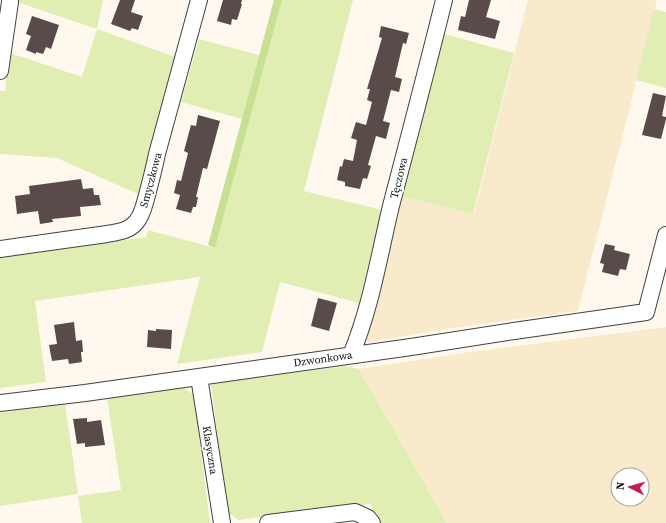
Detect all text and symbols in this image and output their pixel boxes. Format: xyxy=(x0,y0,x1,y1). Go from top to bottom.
street label: Smyczkowa xyxy=(136,150,166,209)
street label: Tęczowa xyxy=(387,156,411,200)
street label: Dzwonkowa xyxy=(293,347,354,371)
street label: Klasyczna xyxy=(199,425,221,476)
north arrow xyxy=(610,467,650,507)
text: N xyxy=(613,481,628,491)

